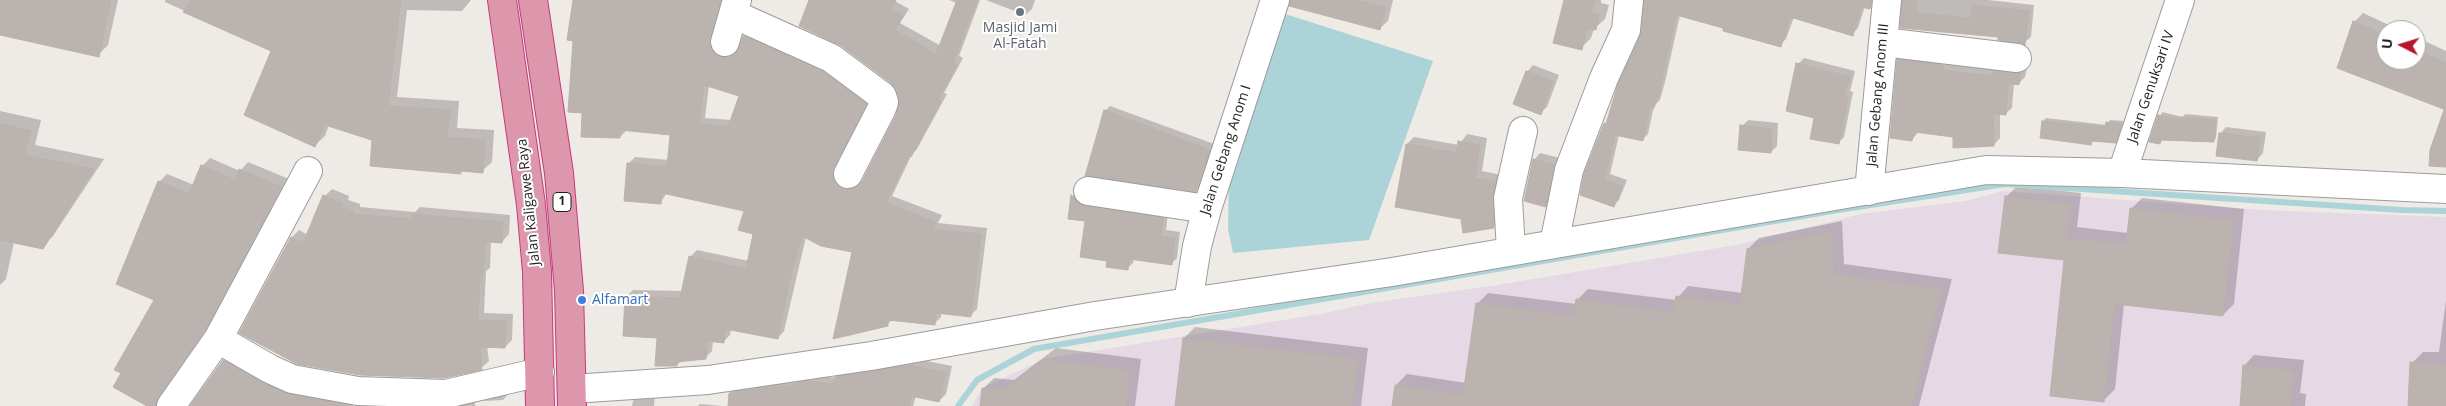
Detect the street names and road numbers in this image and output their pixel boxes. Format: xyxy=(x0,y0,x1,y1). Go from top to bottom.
street label: Jalan Gebang Anom III xyxy=(1863,23,1893,167)
street label: Jalan Genuksari IV xyxy=(2124,29,2178,145)
street label: Jalan Gebang Anom I xyxy=(1197,83,1255,217)
street label: Jalan Kaligawe Raya xyxy=(514,138,544,266)
road number: 1 xyxy=(553,192,571,212)

